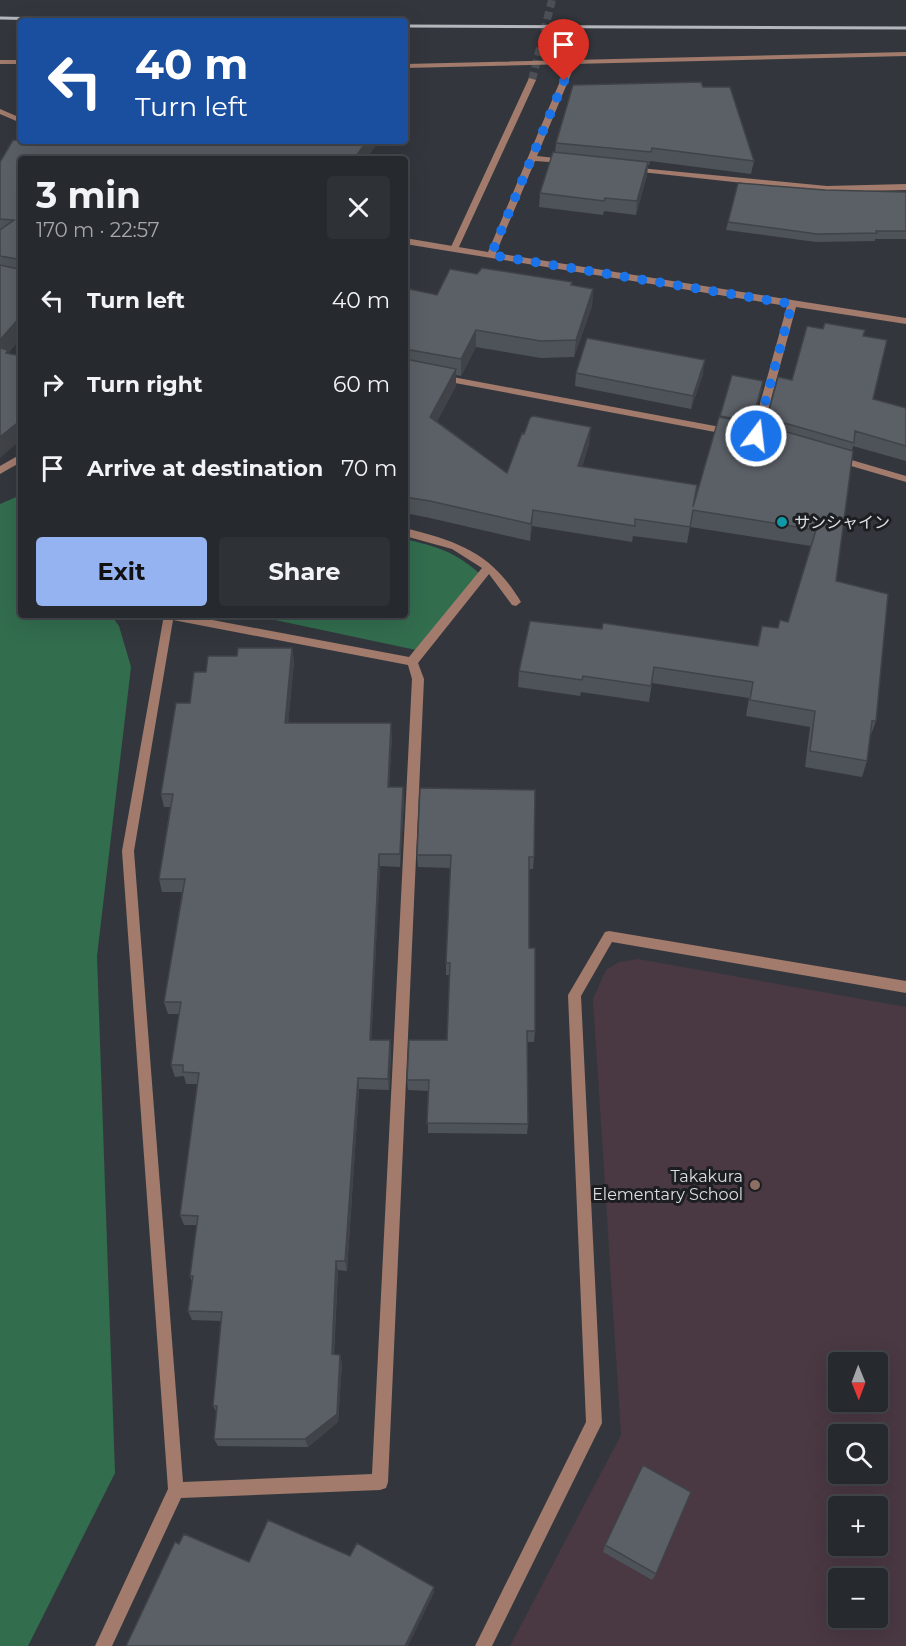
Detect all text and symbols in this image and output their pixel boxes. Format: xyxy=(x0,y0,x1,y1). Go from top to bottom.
pin xyxy=(538,19,589,81)
icon: arrive xyxy=(547,28,580,61)
text: 40 m xyxy=(135,38,248,90)
icon: left xyxy=(36,42,114,120)
text: Turn left xyxy=(135,90,248,123)
text: 3 min xyxy=(36,173,141,217)
button: close xyxy=(327,176,390,239)
text: 170 m · 22:57 xyxy=(36,218,160,242)
icon: left xyxy=(36,284,69,317)
text: Turn left xyxy=(87,287,185,314)
text: 40 m xyxy=(332,287,390,314)
icon: right xyxy=(36,368,69,401)
text: Turn right xyxy=(87,371,202,398)
text: 60 m xyxy=(333,371,390,398)
position arrow xyxy=(724,404,788,468)
icon: arrive xyxy=(36,452,69,485)
text: Arrive at destination xyxy=(87,455,323,482)
text: 70 m xyxy=(341,455,397,482)
place label: サンシャイン xyxy=(794,513,890,532)
marker: サンシャイン xyxy=(775,515,789,529)
button: Exit xyxy=(36,537,207,606)
button: Share xyxy=(219,537,390,606)
place label: Takakura Elementary School xyxy=(592,1167,743,1204)
marker: Takakura Elementary School xyxy=(748,1178,762,1192)
north arrow xyxy=(828,1352,888,1412)
map controls xyxy=(828,1352,888,1628)
button: search xyxy=(828,1424,888,1484)
button: + xyxy=(828,1496,888,1556)
button: − xyxy=(828,1568,888,1628)

